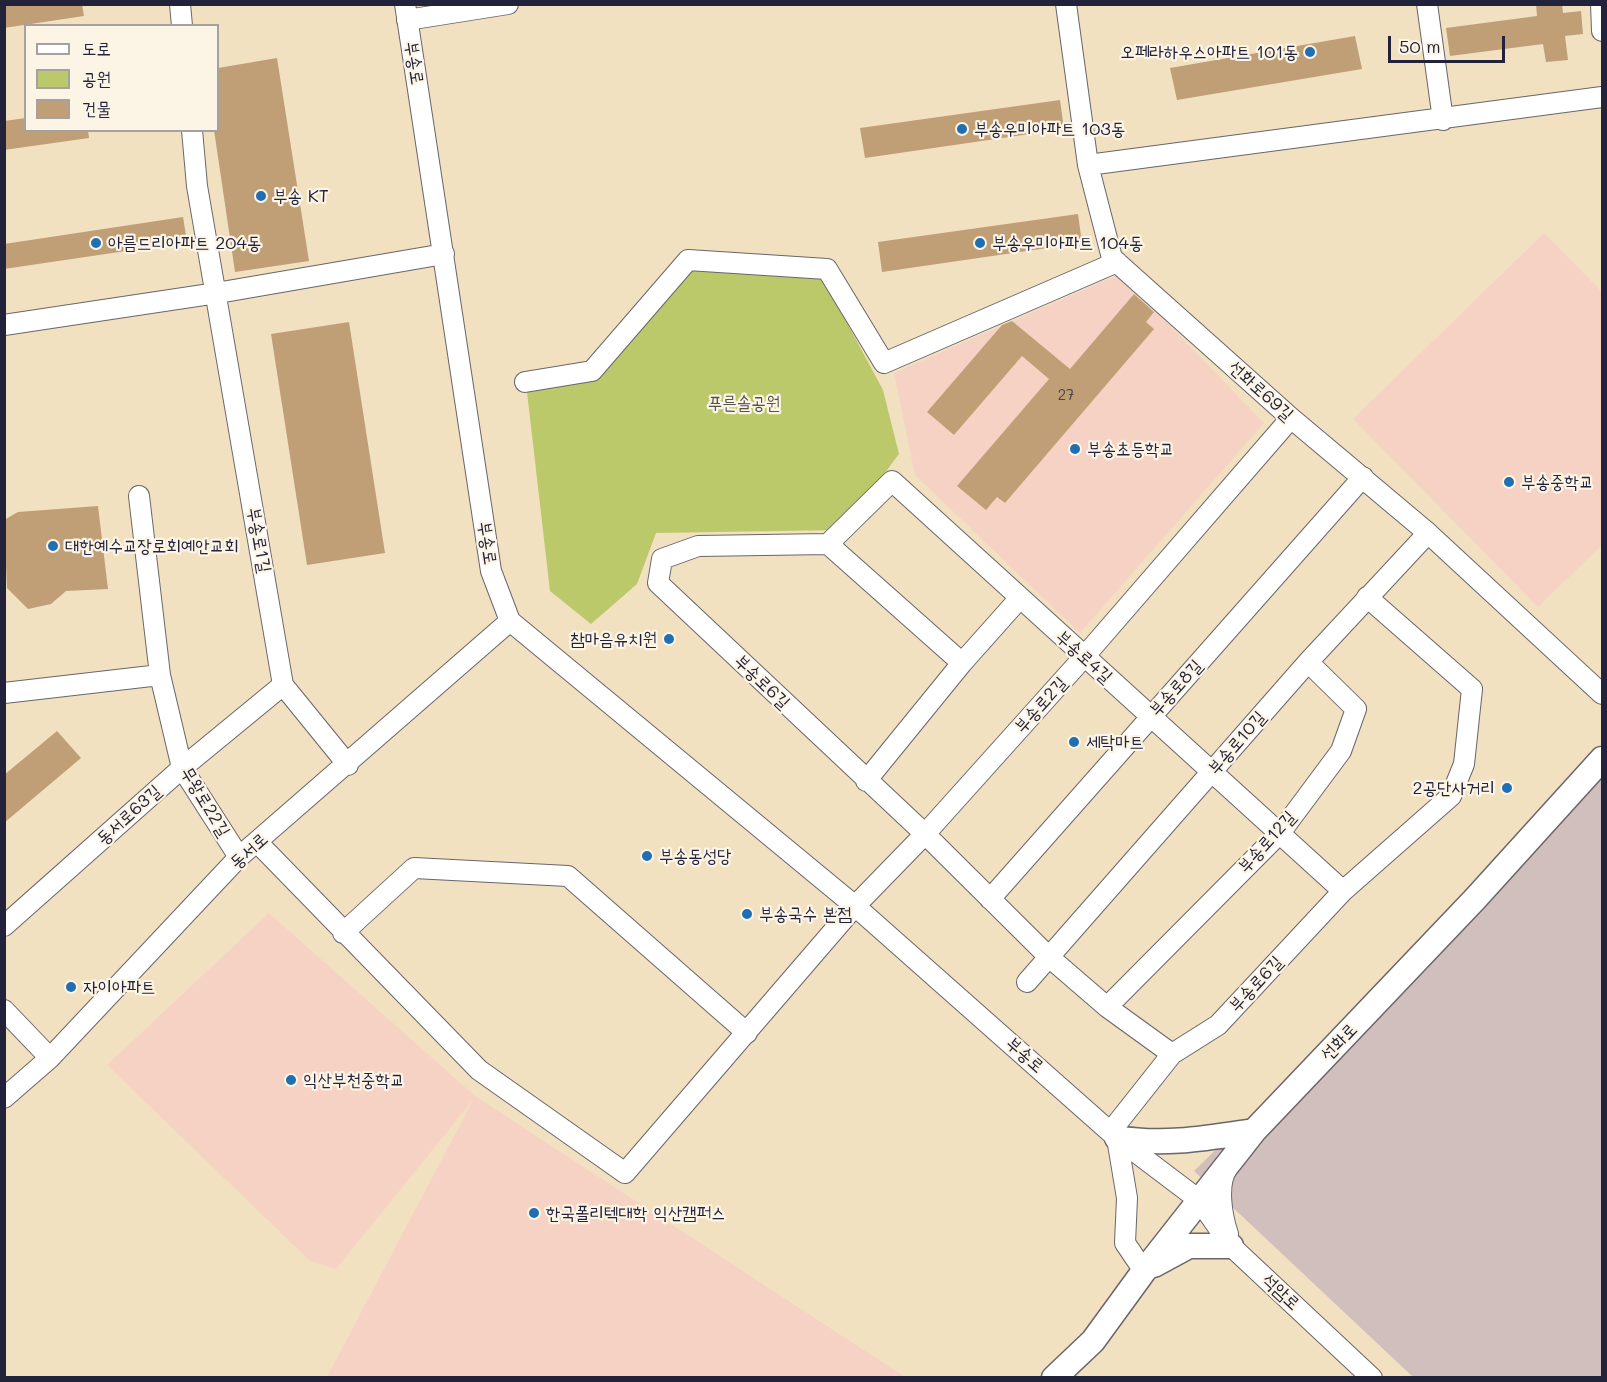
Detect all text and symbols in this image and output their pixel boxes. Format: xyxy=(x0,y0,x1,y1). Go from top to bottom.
legend xyxy=(24,24,219,132)
scale bar xyxy=(1391,24,1508,62)
text: 50 m xyxy=(1399,34,1441,58)
text: 도로 xyxy=(82,36,111,60)
street label: 부송로 xyxy=(400,40,428,86)
place label: 오페라하우스아파트 101동 xyxy=(1120,41,1298,63)
marker: 오페라하우스아파트 101동 xyxy=(1303,45,1317,59)
text: 공원 xyxy=(82,66,111,90)
text: 건물 xyxy=(82,96,111,120)
place label: 부송우미아파트 103동 xyxy=(974,118,1125,140)
marker: 부송우미아파트 103동 xyxy=(955,122,969,136)
place label: 부송 KT xyxy=(273,185,329,207)
marker: 부송 KT xyxy=(254,189,268,203)
place label: 아름드리아파트 204동 xyxy=(108,232,261,254)
place label: 부송우미아파트 104동 xyxy=(992,232,1143,254)
marker: 아름드리아파트 204동 xyxy=(89,236,103,250)
marker: 부송우미아파트 104동 xyxy=(973,236,987,250)
street label: 선화로69길 xyxy=(1224,356,1298,426)
house number: 27 xyxy=(1058,386,1074,404)
park label: 푸른솔공원 xyxy=(708,392,780,414)
place label: 부송초등학교 xyxy=(1087,438,1174,460)
marker: 부송초등학교 xyxy=(1068,442,1082,456)
place label: 부송중학교 xyxy=(1521,471,1593,493)
marker: 부송중학교 xyxy=(1502,475,1516,489)
street label: 부송로1길 xyxy=(243,506,275,574)
street label: 부송로 xyxy=(473,520,501,566)
place label: 대한예수교장로회예안교회 xyxy=(65,535,239,557)
marker: 대한예수교장로회예안교회 xyxy=(46,539,60,553)
street label: 부송로4길 xyxy=(1051,626,1117,688)
place label: 참마음유치원 xyxy=(570,628,657,650)
marker: 참마음유치원 xyxy=(662,632,676,646)
street label: 부송로6길 xyxy=(730,650,794,714)
street label: 부송로8길 xyxy=(1145,655,1207,721)
street label: 부송로2길 xyxy=(1010,673,1072,737)
street label: 부송로10길 xyxy=(1204,707,1270,779)
place label: 세탁마트 xyxy=(1086,731,1144,753)
marker: 세탁마트 xyxy=(1067,735,1081,749)
street label: 무왕로22길 xyxy=(176,763,234,841)
place label: 2공단사거리 xyxy=(1413,777,1495,799)
street label: 동서로63길 xyxy=(92,780,166,850)
marker: 2공단사거리 xyxy=(1500,781,1514,795)
street label: 부송로12길 xyxy=(1234,807,1300,877)
street label: 동서로 xyxy=(226,828,272,874)
place label: 부송동성당 xyxy=(659,845,731,867)
marker: 부송동성당 xyxy=(640,849,654,863)
place label: 부송국수 본점 xyxy=(759,903,852,925)
marker: 부송국수 본점 xyxy=(740,907,754,921)
street label: 부송로6길 xyxy=(1225,951,1287,1017)
place label: 자이아파트 xyxy=(83,976,155,998)
marker: 자이아파트 xyxy=(64,980,78,994)
street label: 선화로 xyxy=(1316,1019,1362,1065)
street label: 부송로 xyxy=(1002,1033,1048,1077)
place label: 익산부천중학교 xyxy=(303,1069,404,1091)
marker: 익산부천중학교 xyxy=(284,1073,298,1087)
place label: 한국폴리텍대학 익산캠퍼스 xyxy=(546,1202,726,1224)
marker: 한국폴리텍대학 익산캠퍼스 xyxy=(527,1206,541,1220)
street label: 석암로 xyxy=(1258,1269,1304,1315)

